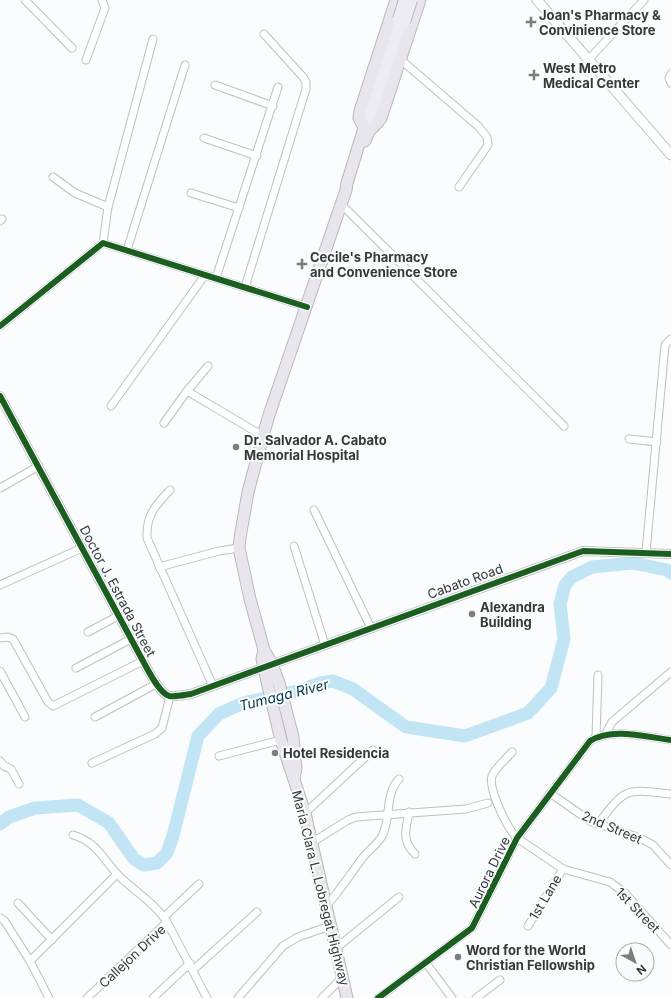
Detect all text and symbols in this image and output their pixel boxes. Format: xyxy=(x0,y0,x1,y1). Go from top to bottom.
place label: Joan's Pharmacy & Convinience Store xyxy=(539,7,661,38)
marker: Joan's Pharmacy & Convinience Store xyxy=(526,17,536,27)
place label: West Metro Medical Center xyxy=(543,60,640,91)
marker: West Metro Medical Center xyxy=(528,69,540,81)
place label: Cecile's Pharmacy and Convenience Store xyxy=(310,249,458,280)
marker: Cecile's Pharmacy and Convenience Store xyxy=(297,259,307,269)
place label: Dr. Salvador A. Cabato Memorial Hospital xyxy=(244,432,387,463)
marker: Dr. Salvador A. Cabato Memorial Hospital xyxy=(231,442,241,452)
street label: Doctor J. Estrada Street xyxy=(77,523,159,659)
street label: Cabato Road xyxy=(425,560,505,602)
place label: Alexandra Building xyxy=(480,599,545,630)
marker: Alexandra Building xyxy=(467,609,477,619)
water label: Tumaga River xyxy=(237,675,331,714)
place label: Hotel Residencia xyxy=(283,745,389,761)
marker: Hotel Residencia xyxy=(270,748,280,758)
street label: Maria Clara L. Lobregat Highway xyxy=(289,789,353,987)
street label: 2nd Street xyxy=(579,807,645,847)
street label: Aurora Drive xyxy=(465,834,513,910)
street label: 1st Lane xyxy=(525,871,565,923)
street label: 1st Street xyxy=(613,884,663,936)
street label: Callejon Drive xyxy=(95,921,169,991)
place label: Word for the World Christian Fellowship xyxy=(466,942,595,973)
north arrow xyxy=(615,942,655,982)
marker: Word for the World Christian Fellowship xyxy=(453,952,463,962)
text: N xyxy=(634,962,649,978)

